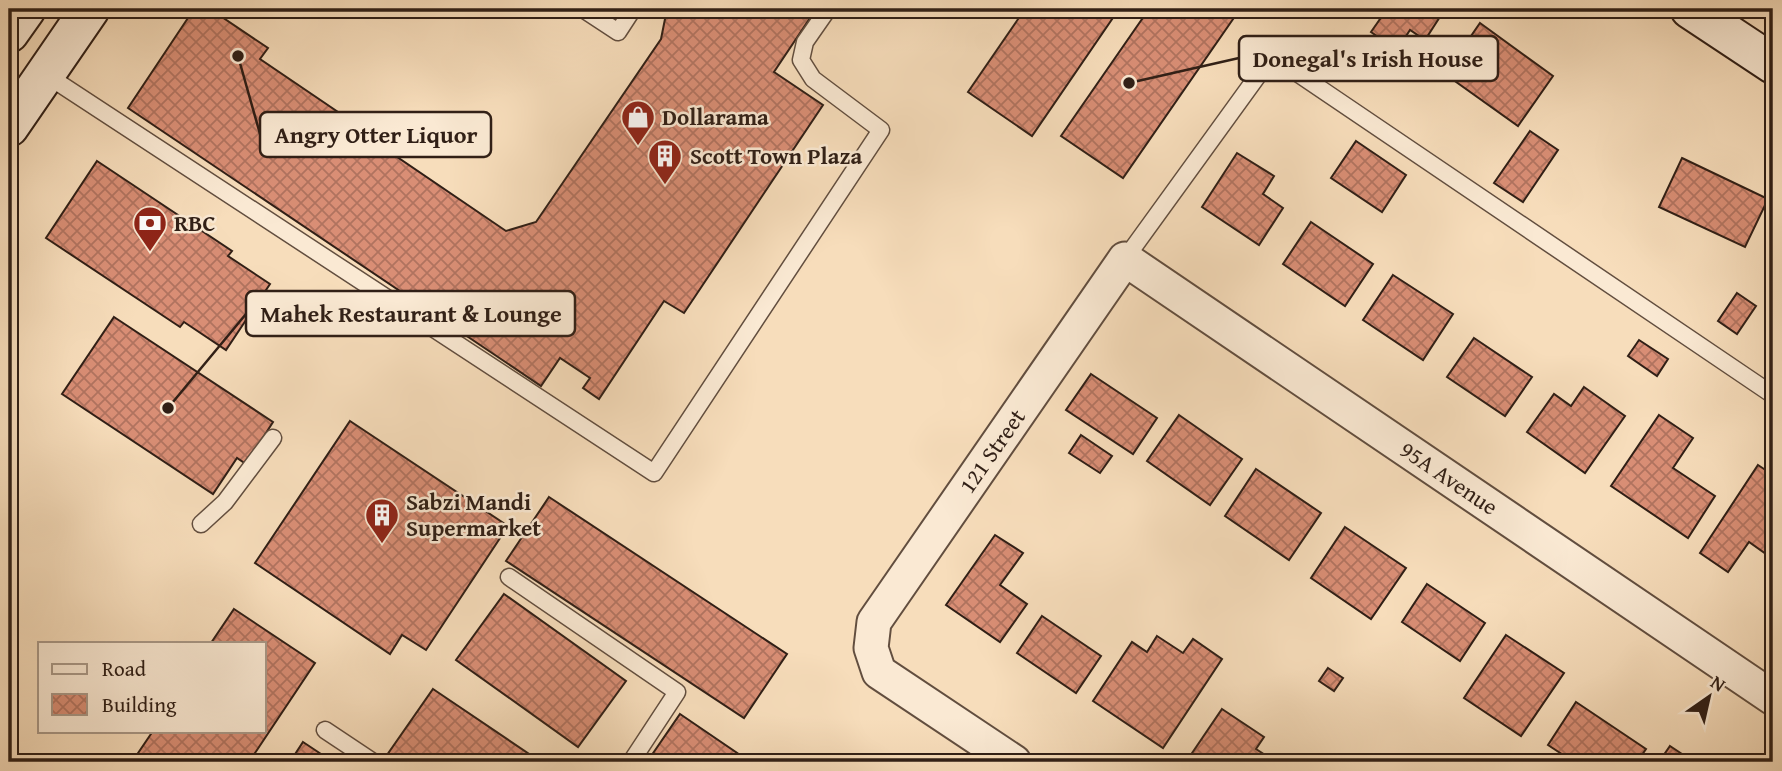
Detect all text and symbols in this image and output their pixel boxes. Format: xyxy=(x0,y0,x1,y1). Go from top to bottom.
callout: Donegal's Irish House xyxy=(1239,36,1498,81)
text: Donegal's Irish House xyxy=(1253,41,1484,76)
shop icon: Dollarama xyxy=(619,98,657,147)
place label: Dollarama xyxy=(662,100,769,133)
callout: Angry Otter Liquor xyxy=(260,112,491,157)
text: Angry Otter Liquor xyxy=(274,117,478,152)
building icon: Scott Town Plaza xyxy=(646,137,684,186)
place label: Scott Town Plaza xyxy=(690,139,862,172)
bank icon: RBC xyxy=(131,204,169,253)
place label: RBC xyxy=(174,206,215,239)
callout: Mahek Restaurant & Lounge xyxy=(246,291,575,336)
text: Mahek Restaurant & Lounge xyxy=(260,296,562,331)
street label: 121 Street xyxy=(950,402,1033,500)
street label: 95A Avenue xyxy=(1394,433,1505,523)
place label: Sabzi Mandi Supermarket xyxy=(406,485,541,544)
building icon: Sabzi Mandi Supermarket xyxy=(363,496,401,545)
legend xyxy=(38,642,266,732)
text: Road xyxy=(102,653,147,684)
north arrow xyxy=(1674,662,1744,732)
text: N xyxy=(1705,668,1732,698)
text: Building xyxy=(102,689,177,720)

